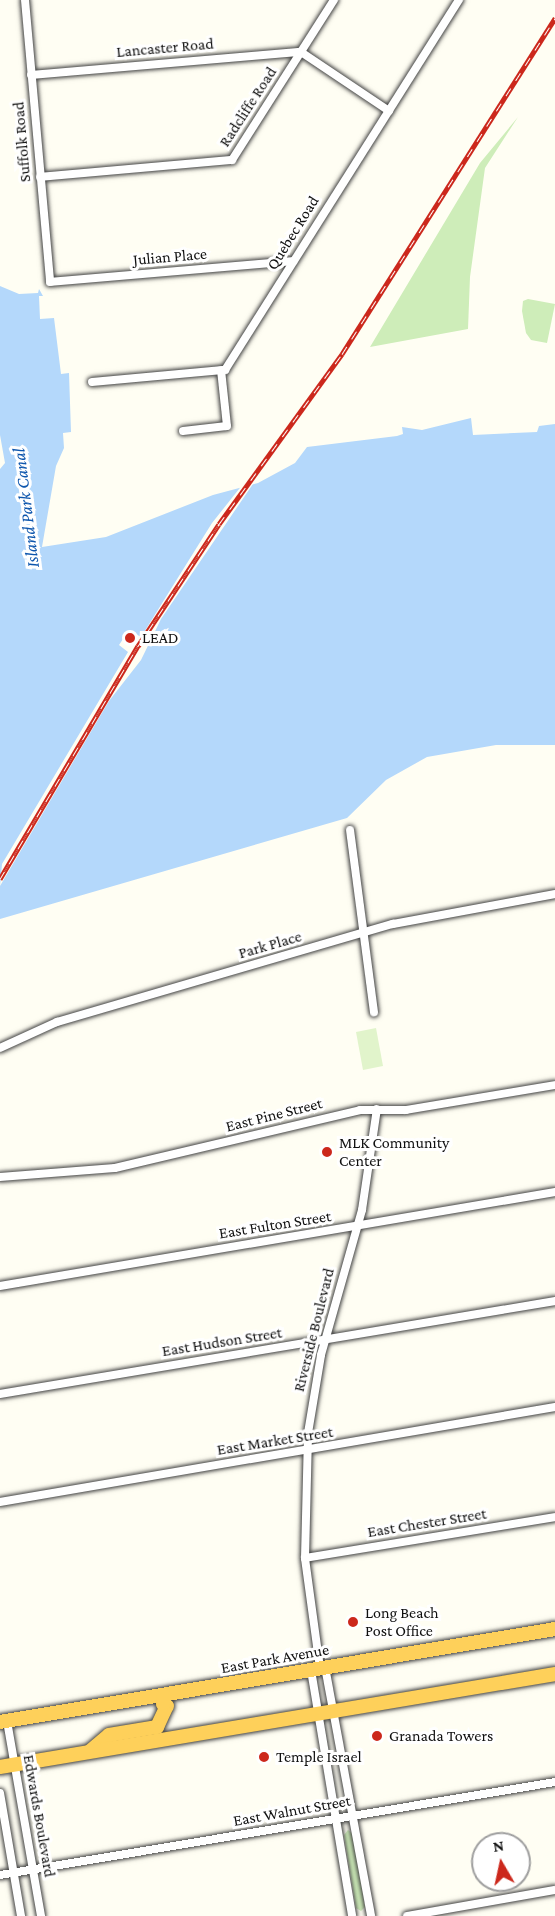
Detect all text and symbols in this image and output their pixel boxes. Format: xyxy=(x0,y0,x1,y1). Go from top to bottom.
street label: Lancaster Road xyxy=(116,34,214,62)
street label: Radcliffe Road xyxy=(215,63,281,151)
street label: Suffolk Road xyxy=(9,101,35,183)
street label: Quebec Road xyxy=(263,193,323,273)
street label: Julian Place xyxy=(132,244,208,270)
water label: Island Park Canal xyxy=(8,447,44,569)
place label: LEAD xyxy=(142,628,178,648)
marker: LEAD xyxy=(123,631,137,645)
street label: Park Place xyxy=(236,927,304,963)
street label: East Pine Street xyxy=(224,1094,324,1136)
place label: MLK Community Center xyxy=(339,1133,449,1171)
marker: MLK Community Center xyxy=(320,1145,334,1159)
street label: East Fulton Street xyxy=(218,1207,332,1243)
street label: Riverside Boulevard xyxy=(289,1266,339,1394)
street label: East Hudson Street xyxy=(161,1323,283,1361)
street label: East Market Street xyxy=(216,1422,334,1460)
street label: East Chester Street xyxy=(366,1504,488,1542)
place label: Long Beach Post Office xyxy=(365,1603,439,1641)
marker: Long Beach Post Office xyxy=(346,1615,360,1629)
street label: East Park Avenue xyxy=(220,1640,330,1678)
place label: Granada Towers xyxy=(389,1726,493,1746)
marker: Granada Towers xyxy=(370,1729,384,1743)
place label: Temple Israel xyxy=(276,1747,362,1767)
marker: Temple Israel xyxy=(257,1750,271,1764)
street label: Edwards Boulevard xyxy=(19,1753,59,1879)
street label: East Walnut Street xyxy=(232,1791,352,1831)
north arrow xyxy=(471,1832,531,1892)
text: N xyxy=(492,1836,505,1855)

